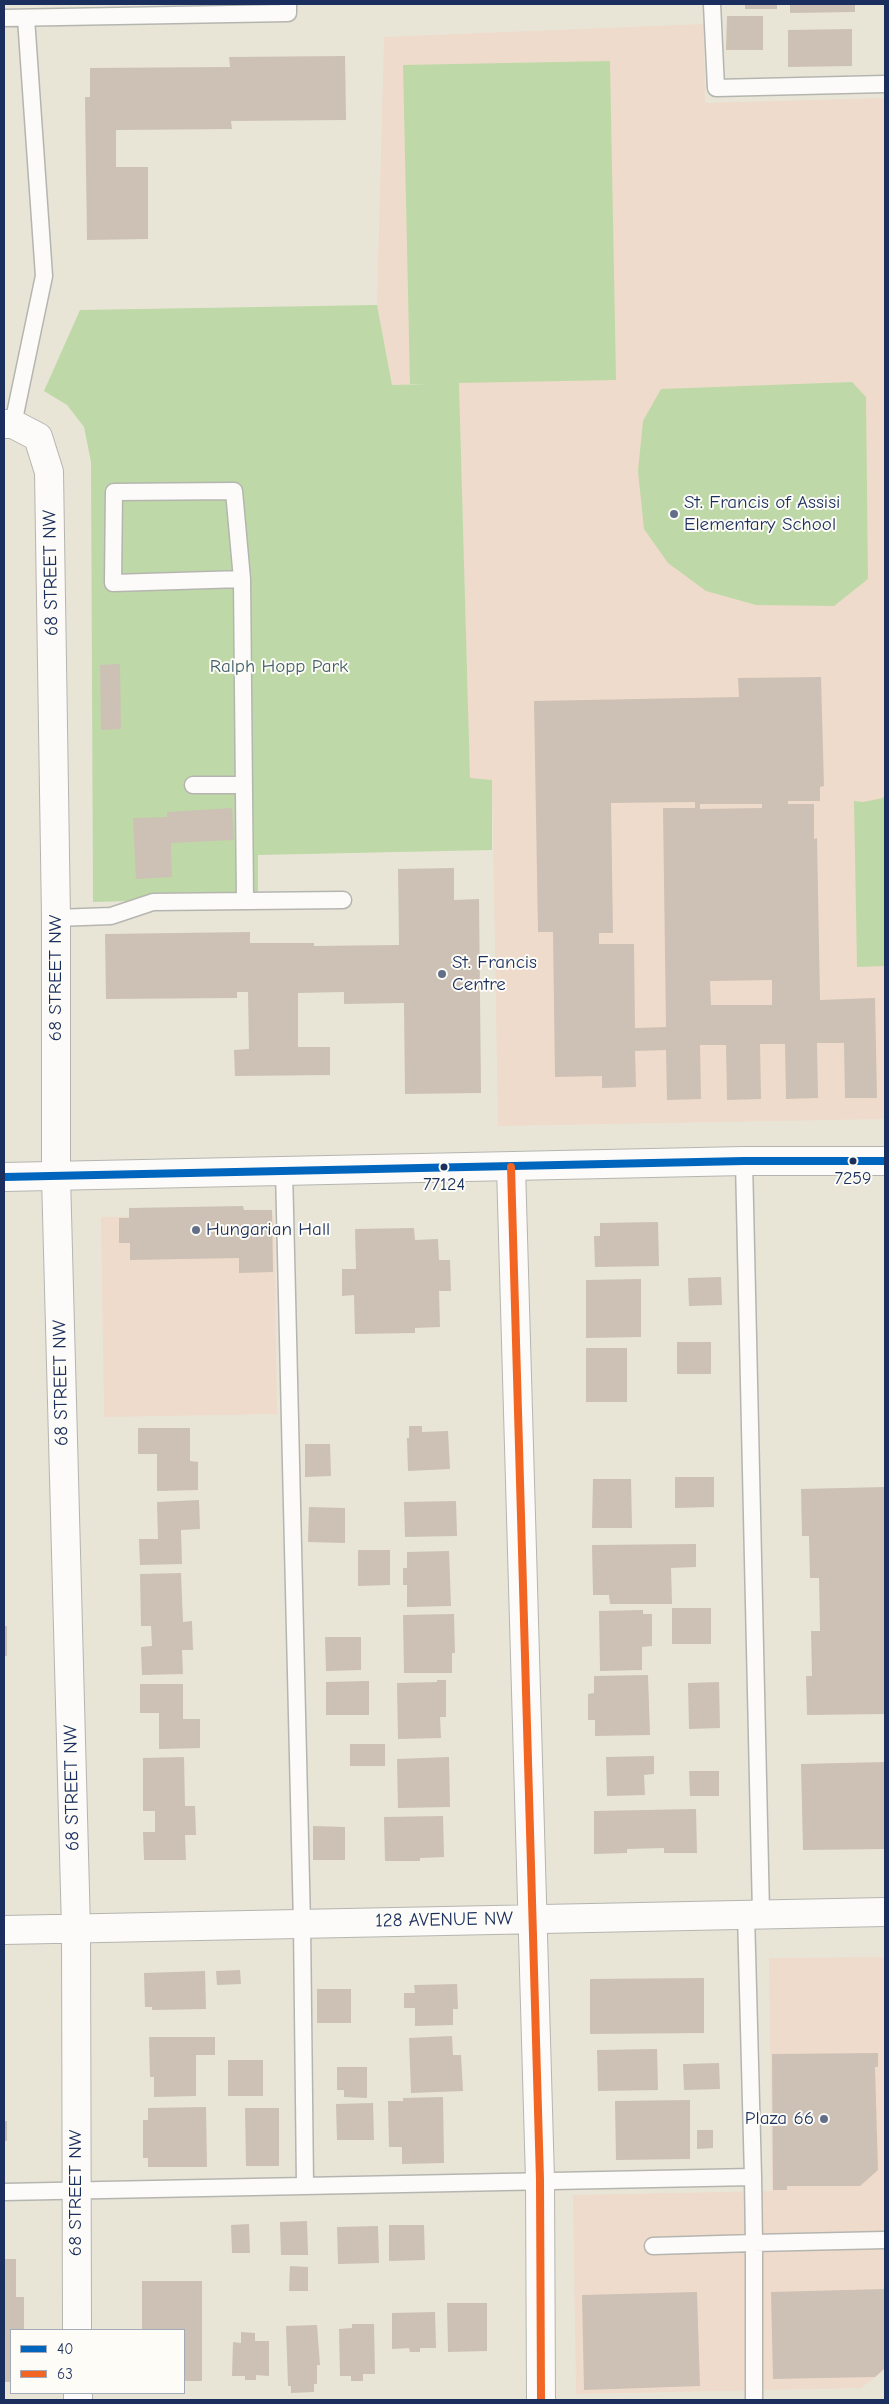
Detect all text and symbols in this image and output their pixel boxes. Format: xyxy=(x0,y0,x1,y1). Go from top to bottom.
place label: St. Francis of Assisi Elementary School xyxy=(684,492,840,536)
marker: St. Francis of Assisi Elementary School xyxy=(668,508,680,520)
street label: 68 STREET NW xyxy=(38,510,64,636)
park label: Ralph Hopp Park xyxy=(210,656,348,678)
street label: 68 STREET NW xyxy=(45,915,67,1041)
place label: St. Francis Centre xyxy=(452,952,537,996)
marker: St. Francis Centre xyxy=(436,968,448,980)
marker: 7259 xyxy=(848,1156,858,1166)
marker: 77124 xyxy=(439,1162,449,1172)
place label: 7259 xyxy=(834,1168,872,1190)
place label: 77124 xyxy=(423,1174,465,1196)
place label: Hungarian Hall xyxy=(206,1219,330,1241)
marker: Hungarian Hall xyxy=(190,1224,202,1236)
street label: 68 STREET NW xyxy=(48,1320,74,1446)
street label: 68 STREET NW xyxy=(59,1725,85,1851)
street label: 128 AVENUE NW xyxy=(375,1907,513,1933)
place label: Plaza 66 xyxy=(745,2108,814,2130)
marker: Plaza 66 xyxy=(818,2113,830,2125)
street label: 68 STREET NW xyxy=(65,2130,87,2256)
legend xyxy=(10,2329,185,2394)
text: 40 xyxy=(57,2340,73,2358)
text: 63 xyxy=(57,2365,73,2383)

